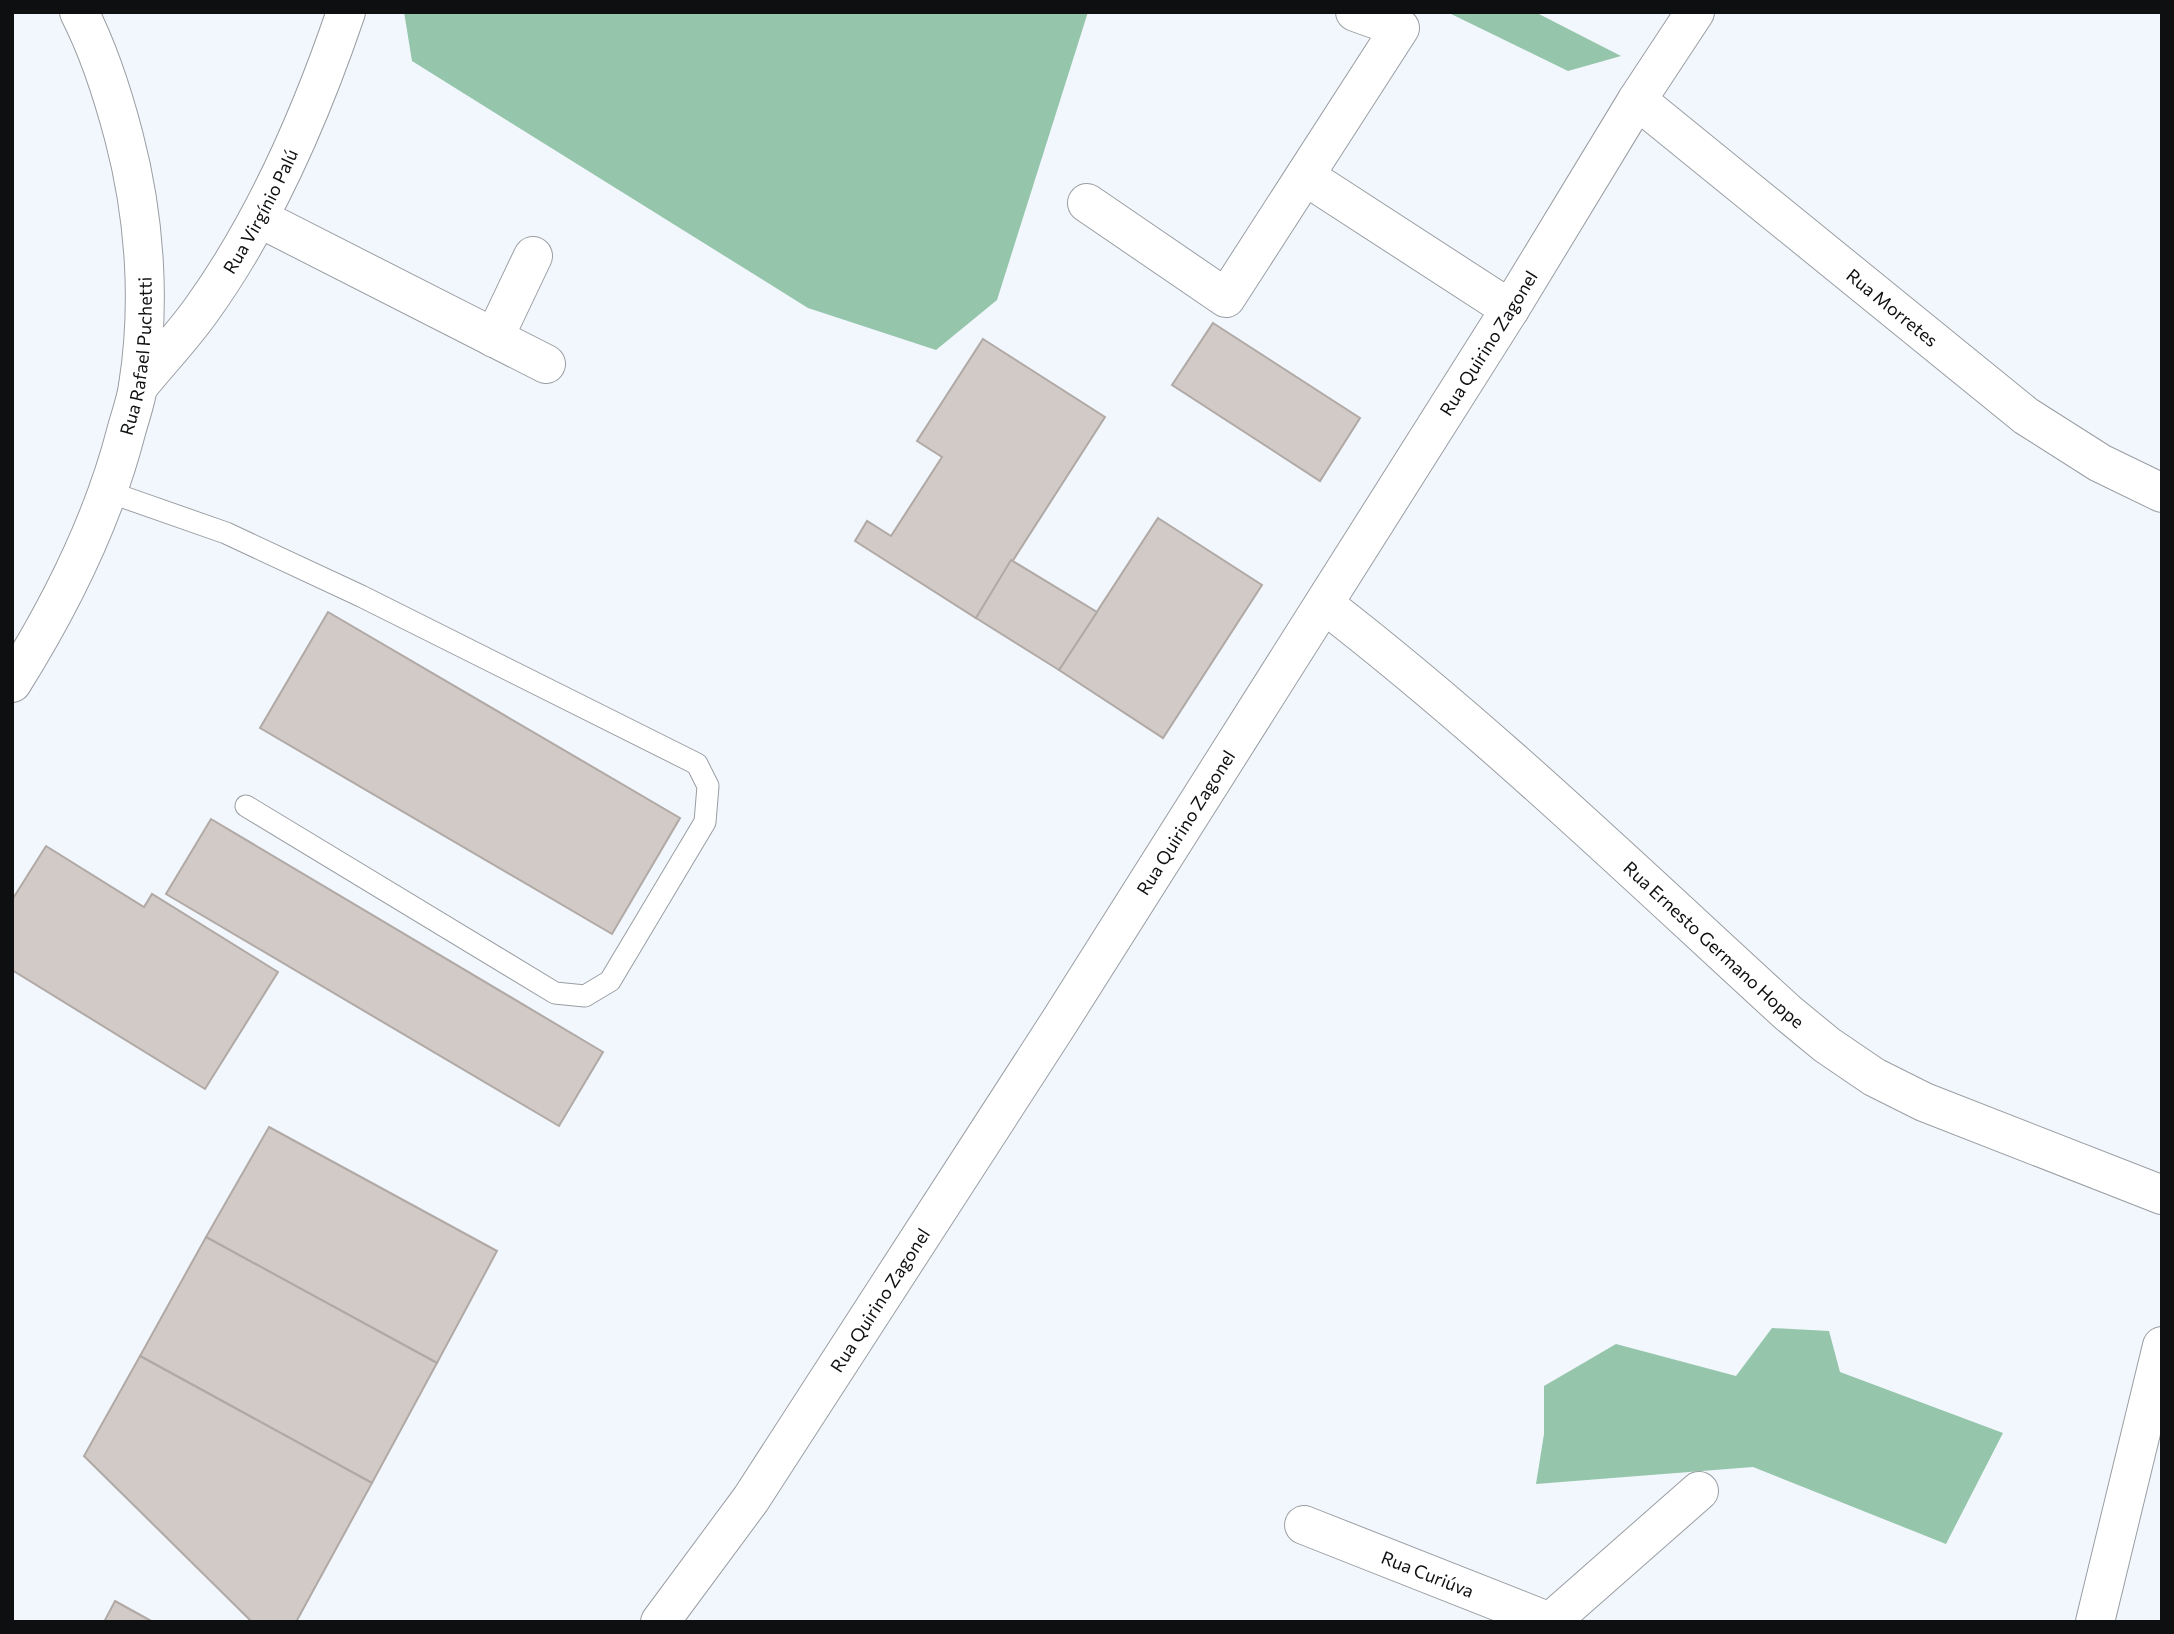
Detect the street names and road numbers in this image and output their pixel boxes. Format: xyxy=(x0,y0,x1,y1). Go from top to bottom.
street label: Rua Virgínio Palú xyxy=(218,145,302,278)
street label: Rua Morretes xyxy=(1842,264,1942,351)
street label: Rua Quirino Zagonel xyxy=(1434,267,1542,420)
street label: Rua Rafael Puchetti xyxy=(115,277,156,438)
street label: Rua Quirino Zagonel xyxy=(1131,746,1239,899)
street label: Rua Ernesto Germano Hoppe xyxy=(1619,856,1809,1033)
street label: Rua Quirino Zagonel xyxy=(825,1224,934,1376)
street label: Rua Curiúva xyxy=(1378,1546,1477,1602)

